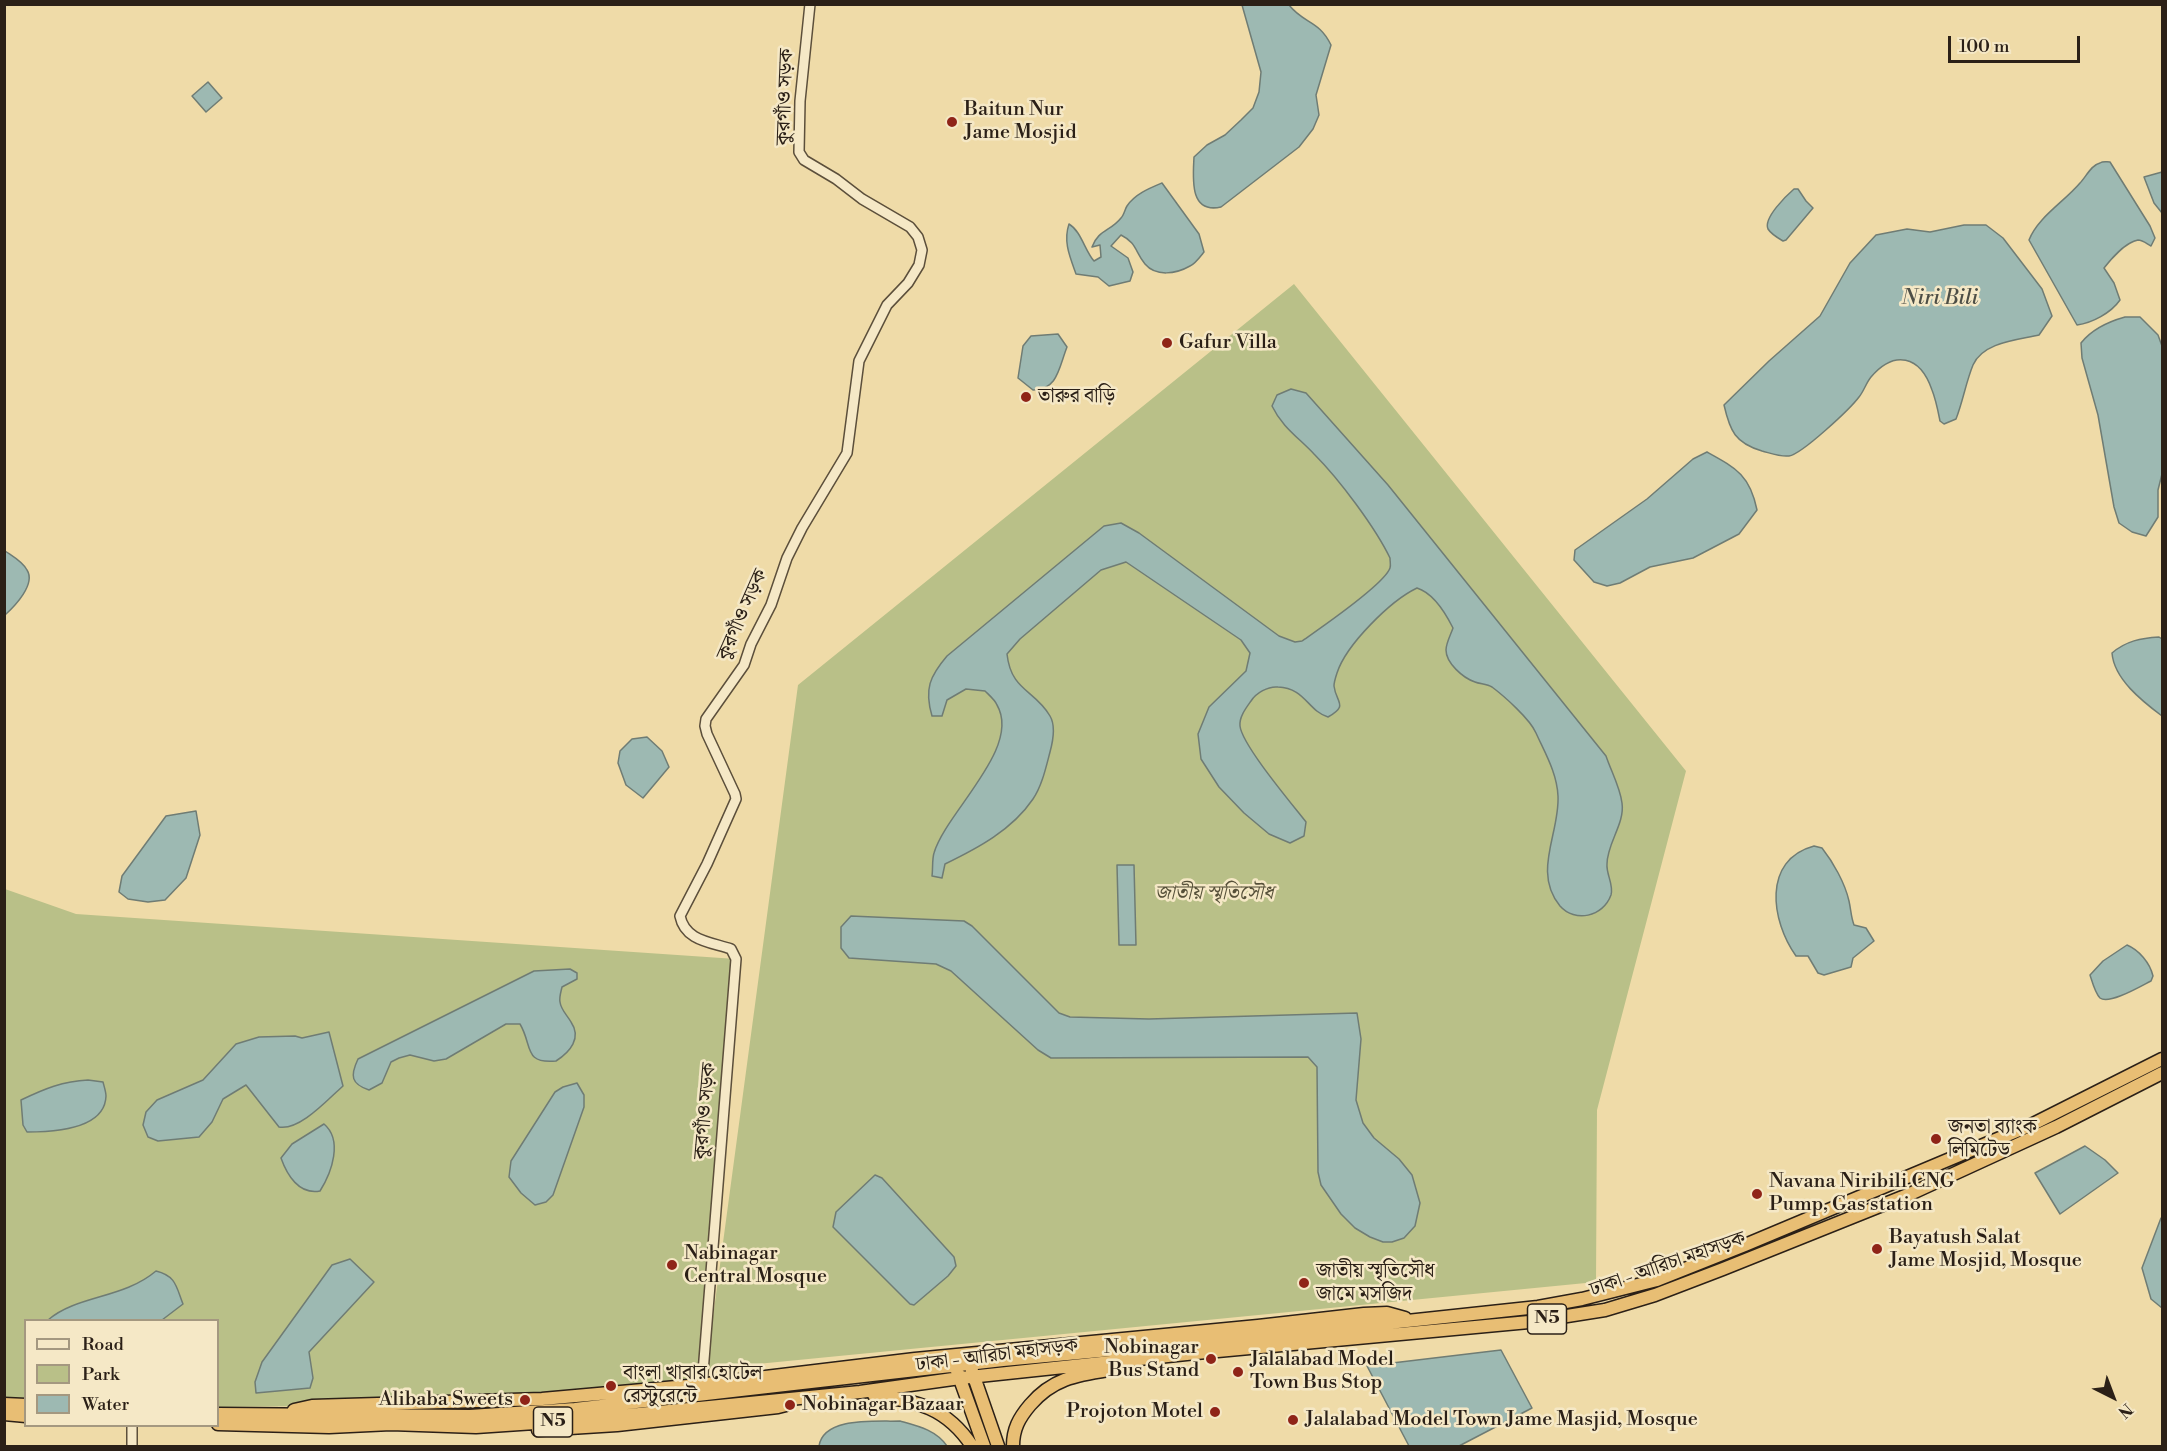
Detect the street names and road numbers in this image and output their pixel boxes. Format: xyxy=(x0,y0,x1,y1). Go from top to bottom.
street label: কুরগাঁও সড়ক xyxy=(772,48,800,146)
street label: কুরগাঁও সড়ক xyxy=(712,566,774,664)
street label: কুরগাঁও সড়ক xyxy=(690,1062,722,1160)
street label: ঢাকা - আরিচা মহাসড়ক xyxy=(1587,1227,1749,1303)
road number: N5 xyxy=(1528,1304,1566,1334)
street label: ঢাকা - আরিচা মহাসড়ক xyxy=(915,1334,1079,1378)
road number: N5 xyxy=(534,1407,572,1437)

